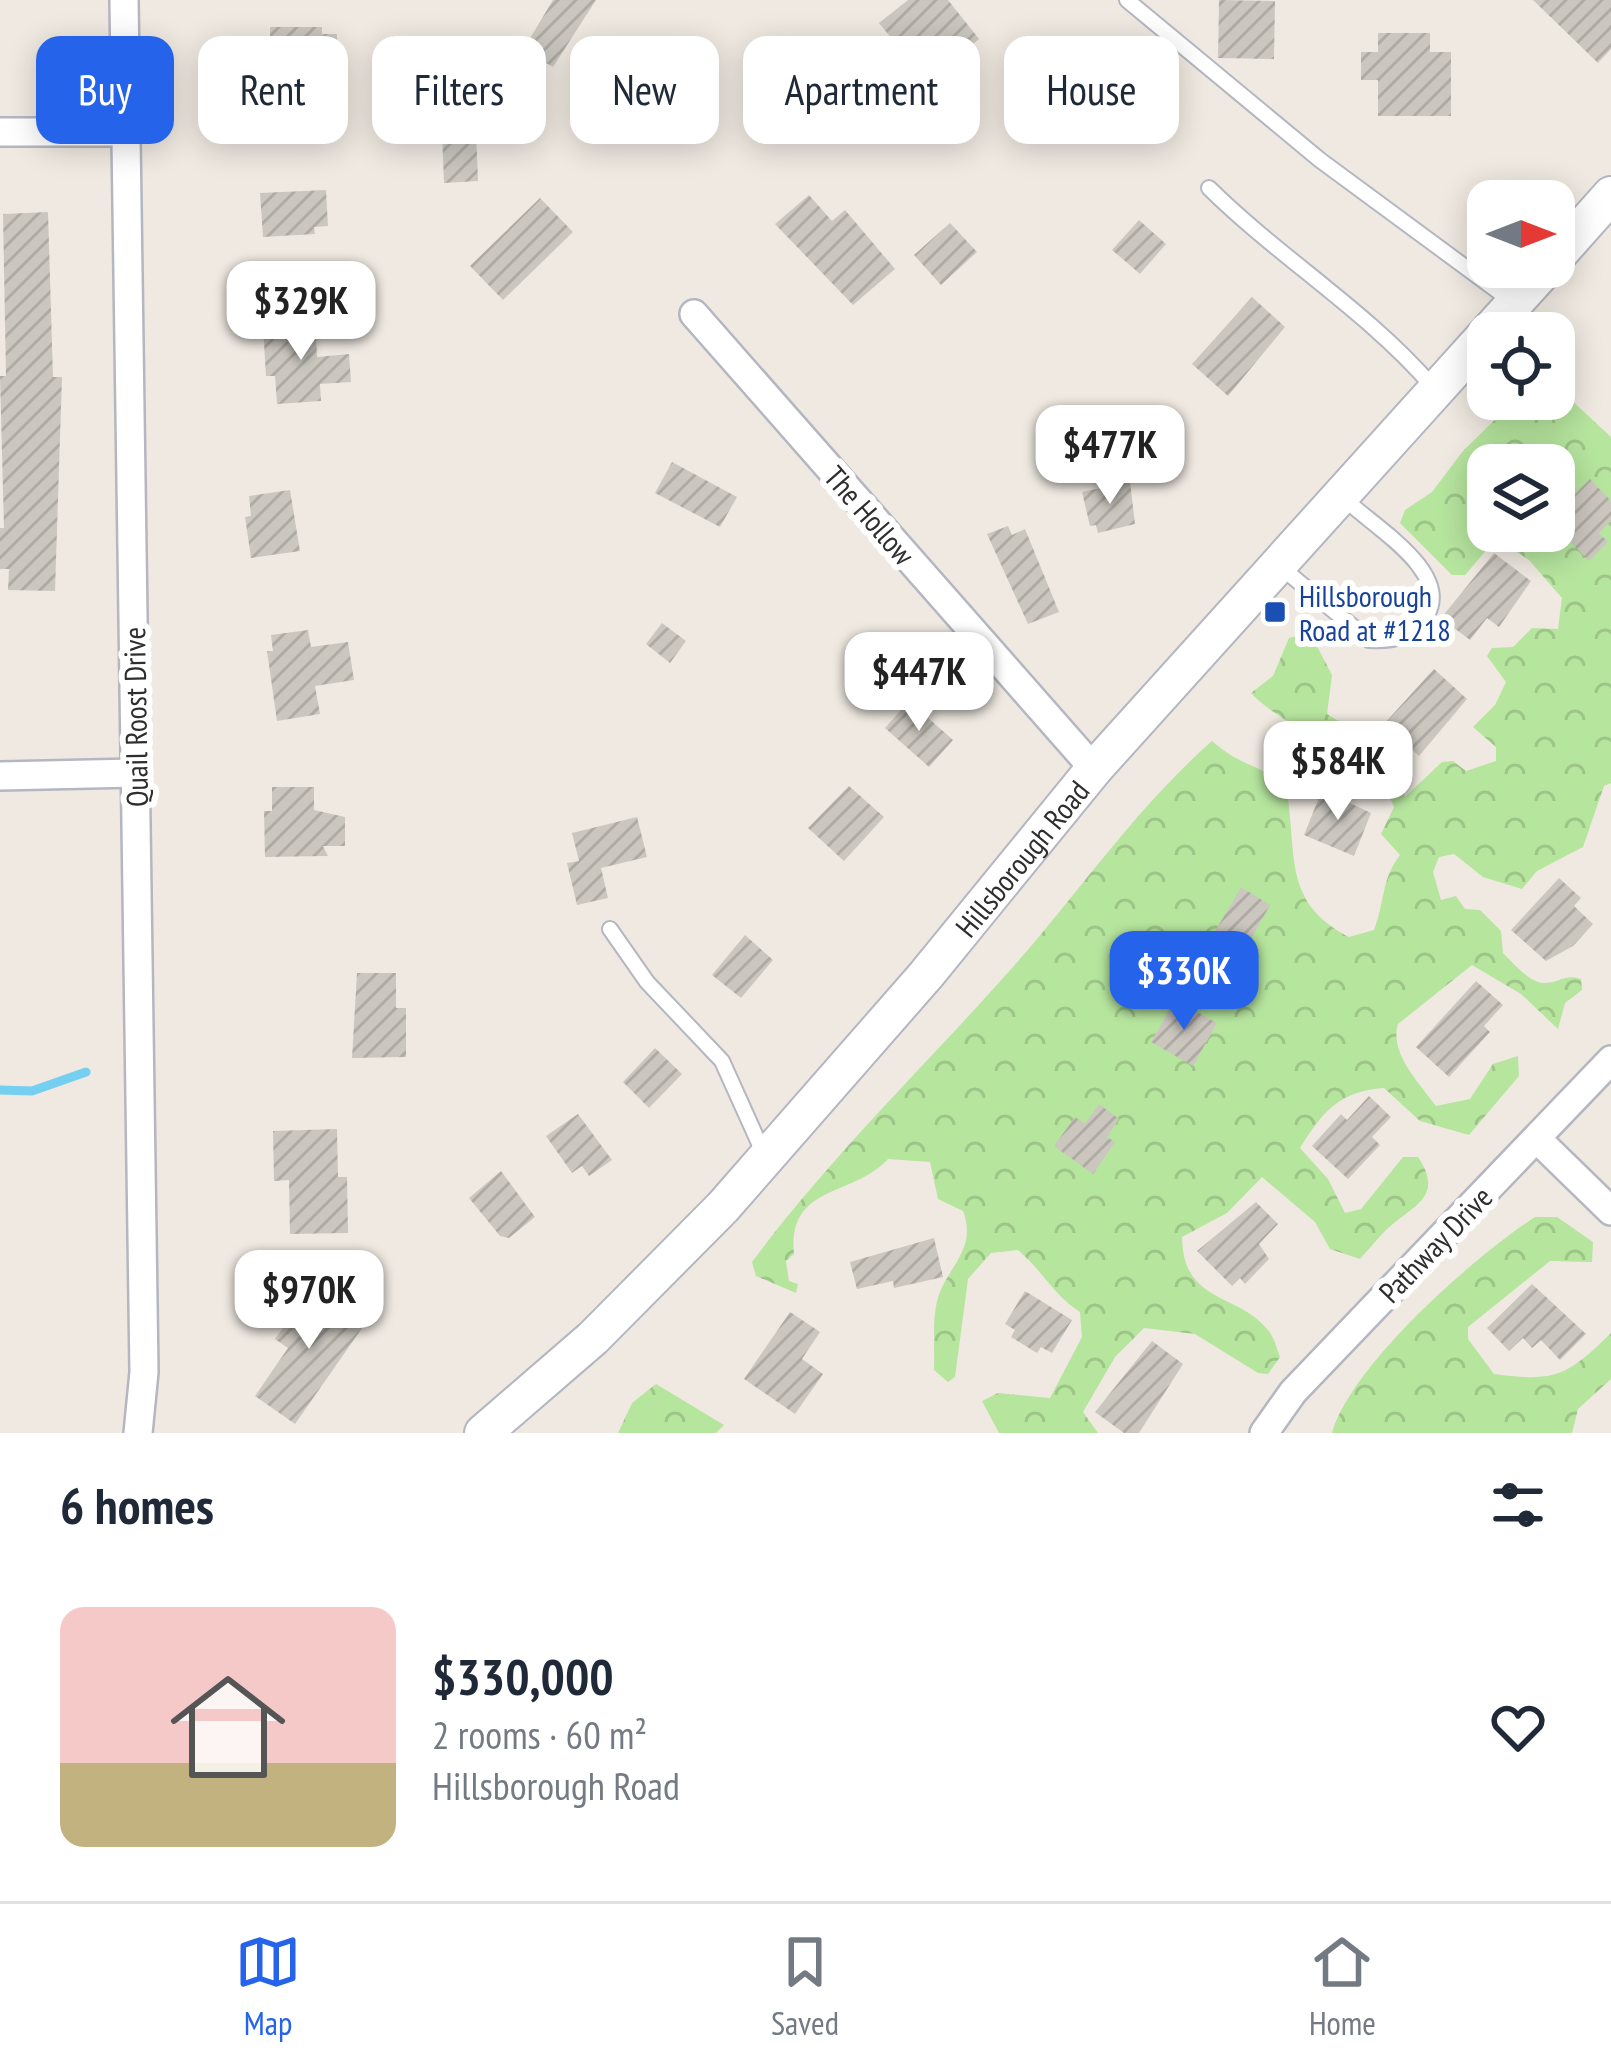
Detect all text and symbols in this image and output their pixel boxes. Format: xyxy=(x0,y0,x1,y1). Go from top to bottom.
chip: Buy xyxy=(36,36,174,144)
chip: Rent xyxy=(198,36,348,144)
chip: Filters xyxy=(372,36,546,144)
chip: New xyxy=(570,36,719,144)
chip: Apartment xyxy=(743,36,980,144)
chip: House xyxy=(1004,36,1179,144)
north arrow xyxy=(1467,180,1575,288)
map controls xyxy=(1467,180,1575,552)
pin: $329K xyxy=(217,261,385,363)
text: $329K xyxy=(254,274,348,325)
button: locate xyxy=(1467,312,1575,420)
pin: $477K xyxy=(1026,405,1194,507)
text: $477K xyxy=(1063,418,1157,469)
button: layers xyxy=(1467,444,1575,552)
street label: The Hollow xyxy=(816,457,924,573)
place label: Hillsborough Road at #1218 xyxy=(1299,576,1451,649)
marker: Hillsborough Road at #1218 xyxy=(1262,599,1288,625)
street label: Quail Roost Drive xyxy=(114,627,156,807)
pin: $447K xyxy=(835,632,1003,734)
text: $447K xyxy=(872,645,966,696)
pin: $584K xyxy=(1254,721,1422,823)
text: $584K xyxy=(1291,734,1385,785)
street label: Hillsborough Road xyxy=(946,772,1097,944)
pin: $330K xyxy=(1100,931,1268,1033)
text: $330K xyxy=(1137,944,1231,995)
street label: Pathway Drive xyxy=(1370,1178,1500,1310)
pin: $970K xyxy=(225,1250,393,1352)
text: $970K xyxy=(262,1263,356,1314)
text: 6 homes xyxy=(60,1472,214,1538)
icon: filters xyxy=(1485,1472,1551,1538)
text: $330,000 xyxy=(432,1643,614,1709)
icon: home xyxy=(156,1655,300,1799)
icon: heart xyxy=(1485,1694,1551,1760)
text: 2 rooms · 60 m² xyxy=(432,1709,647,1760)
text: Hillsborough Road xyxy=(432,1760,680,1811)
tab: Map xyxy=(235,1929,301,2044)
tab: Saved xyxy=(771,1929,839,2044)
tab: Home xyxy=(1309,1929,1376,2044)

